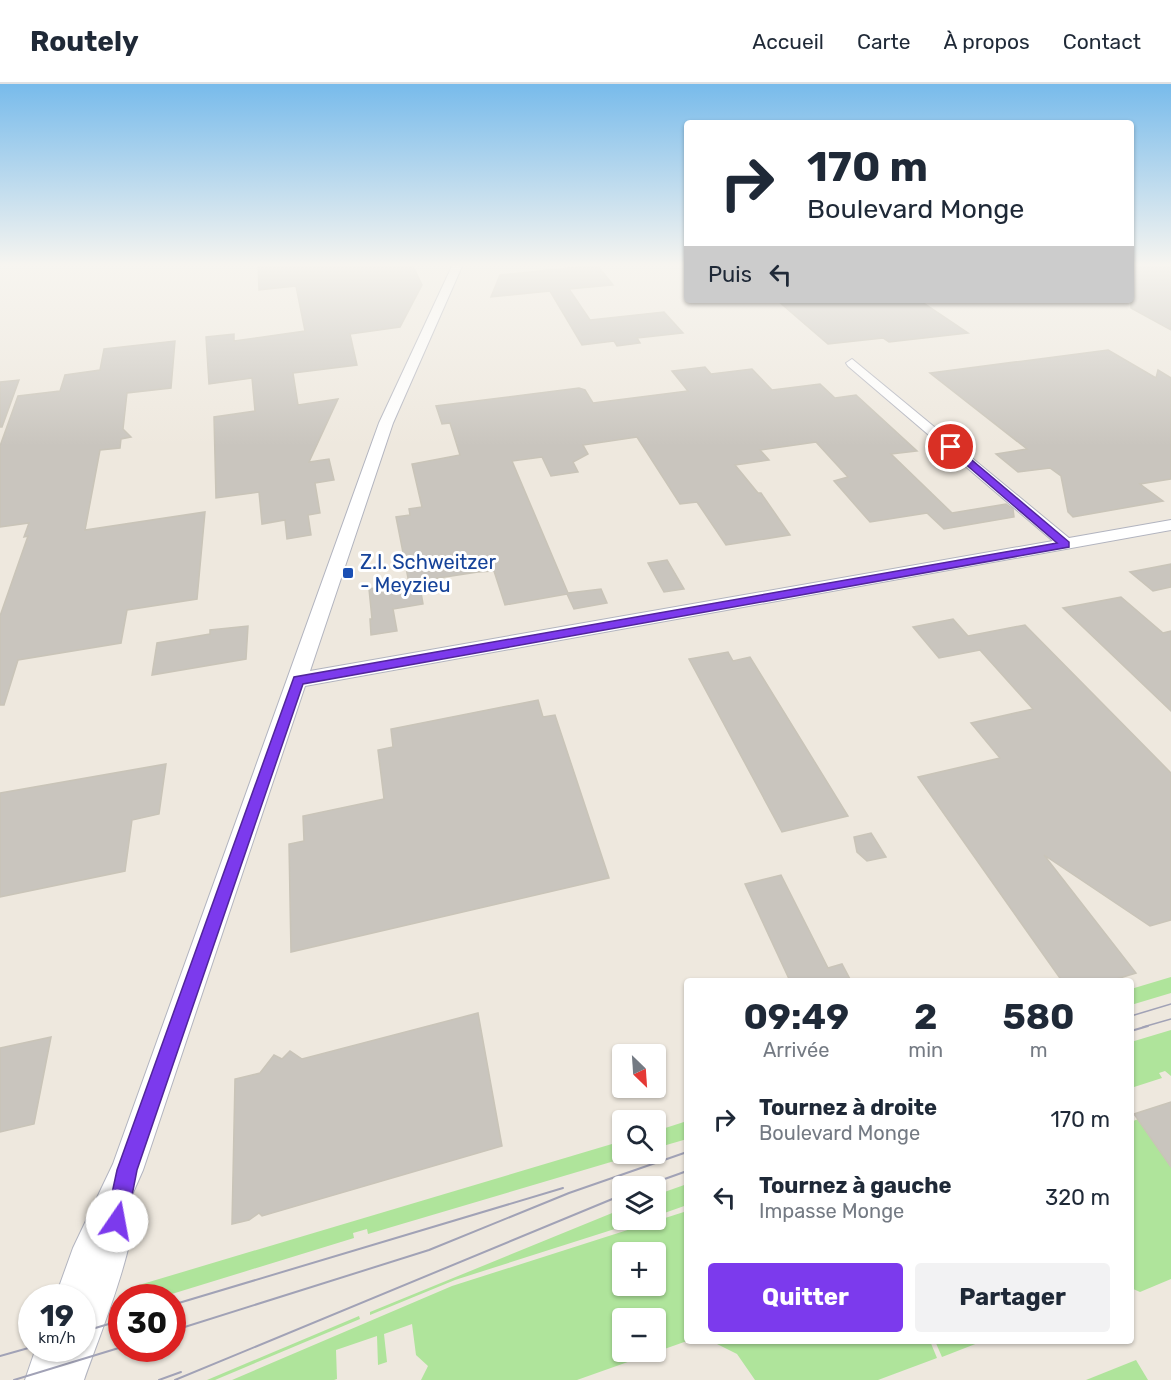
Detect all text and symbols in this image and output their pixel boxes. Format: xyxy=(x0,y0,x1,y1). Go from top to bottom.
text: Routely xyxy=(30,25,139,58)
text: Accueil xyxy=(752,29,824,54)
text: Carte xyxy=(857,29,910,54)
text: À propos xyxy=(943,29,1030,54)
text: Contact xyxy=(1063,29,1141,54)
text: 170 m xyxy=(807,142,928,192)
icon: right xyxy=(708,144,786,222)
text: Boulevard Monge xyxy=(807,193,1025,225)
icon: left xyxy=(764,258,797,291)
text: Puis xyxy=(708,261,752,288)
pin xyxy=(925,421,976,472)
icon: arrive xyxy=(934,430,967,463)
place label: Z.I. Schweitzer - Meyzieu xyxy=(360,550,497,597)
marker: Z.I. Schweitzer - Meyzieu xyxy=(341,566,355,580)
text: 09:49 xyxy=(743,995,849,1038)
text: 2 xyxy=(914,995,937,1038)
text: 580 xyxy=(1002,995,1075,1038)
text: Arrivée xyxy=(763,1038,829,1062)
text: min xyxy=(908,1038,943,1062)
text: m xyxy=(1030,1038,1047,1062)
north arrow xyxy=(612,1044,666,1098)
map controls xyxy=(612,1044,666,1362)
text: Tournez à droite xyxy=(759,1094,937,1121)
icon: right xyxy=(708,1103,741,1136)
text: 170 m xyxy=(1050,1106,1110,1133)
button: search xyxy=(612,1110,666,1164)
text: Boulevard Monge xyxy=(759,1121,920,1145)
text: Tournez à gauche xyxy=(759,1172,952,1199)
button: layers xyxy=(612,1176,666,1230)
icon: left xyxy=(708,1181,741,1214)
text: 320 m xyxy=(1045,1184,1110,1211)
position arrow xyxy=(85,1189,149,1253)
text: Impasse Monge xyxy=(759,1199,904,1223)
button: + xyxy=(612,1242,666,1296)
button: Quitter xyxy=(708,1263,903,1332)
button: Partager xyxy=(915,1263,1110,1332)
speed limit sign: 30 xyxy=(108,1284,186,1362)
text: 19 xyxy=(40,1298,74,1334)
button: − xyxy=(612,1308,666,1362)
text: km/h xyxy=(38,1329,76,1347)

